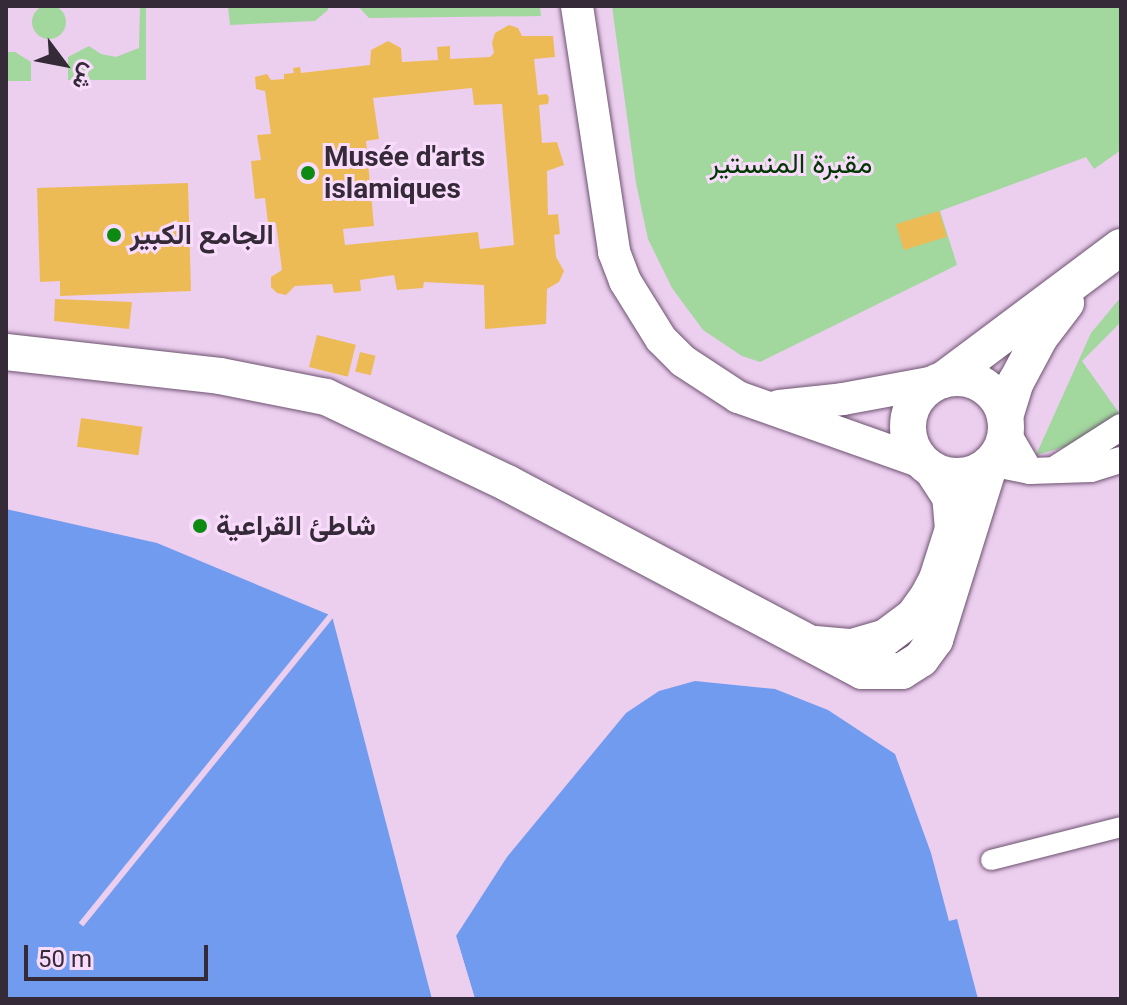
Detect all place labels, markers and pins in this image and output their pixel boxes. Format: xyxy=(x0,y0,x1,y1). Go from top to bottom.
place label: Musée d'arts islamiques xyxy=(324,140,485,206)
marker: Musée d'arts islamiques xyxy=(299,164,317,182)
place label: الجامع الكبير xyxy=(130,218,274,252)
marker: الجامع الكبير xyxy=(105,226,123,244)
place label: شاطئ القراعية xyxy=(216,509,376,543)
marker: شاطئ القراعية xyxy=(191,517,209,535)

